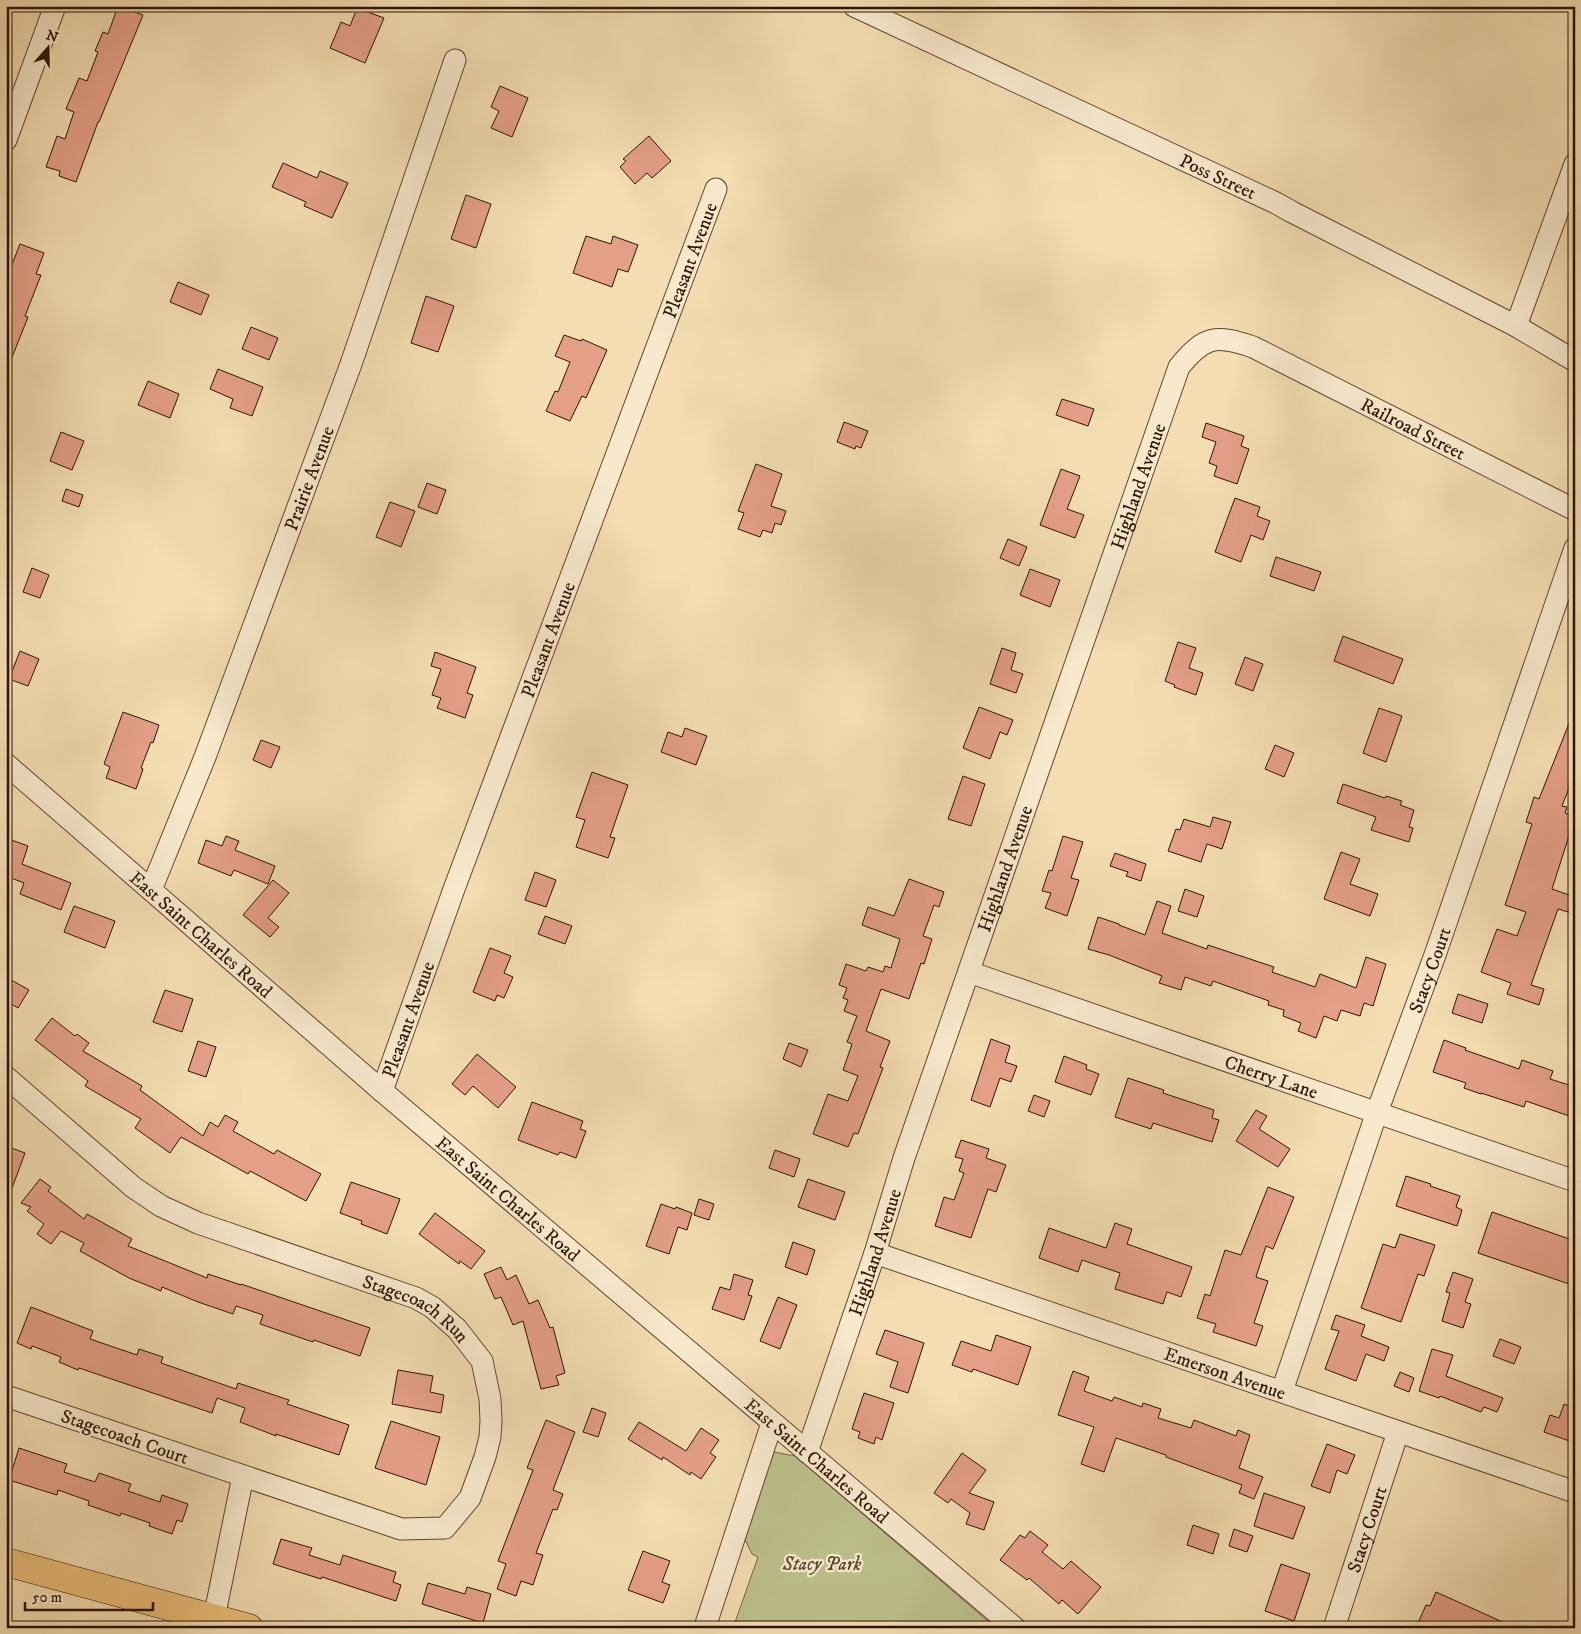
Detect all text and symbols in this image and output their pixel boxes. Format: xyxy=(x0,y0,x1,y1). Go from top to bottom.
north arrow xyxy=(22,22,72,72)
text: N xyxy=(44,26,61,47)
street label: Poss Street xyxy=(1176,150,1260,205)
street label: Pleasant Avenue xyxy=(659,199,723,322)
street label: Railroad Street xyxy=(1357,393,1469,466)
street label: Highland Avenue xyxy=(1106,420,1172,553)
street label: Prairie Avenue xyxy=(280,423,340,534)
street label: Pleasant Avenue xyxy=(517,579,581,701)
street label: Highland Avenue xyxy=(973,803,1038,935)
street label: East Saint Charles Road xyxy=(124,867,277,1004)
street label: Stacy Court xyxy=(1405,925,1457,1017)
street label: Pleasant Avenue xyxy=(378,959,440,1081)
street label: Cherry Lane xyxy=(1221,1051,1321,1105)
street label: East Saint Charles Road xyxy=(431,1132,585,1267)
street label: Highland Avenue xyxy=(844,1186,907,1319)
street label: Stagecoach Run xyxy=(359,1270,473,1348)
street label: Emerson Avenue xyxy=(1161,1343,1289,1405)
street label: East Saint Charles Road xyxy=(739,1394,893,1529)
street label: Stagecoach Court xyxy=(58,1405,191,1470)
street label: Stacy Court xyxy=(1343,1483,1393,1576)
park label: Stacy Park xyxy=(782,1553,861,1576)
scale bar xyxy=(25,1579,152,1611)
text: 50 m xyxy=(32,1588,62,1607)

